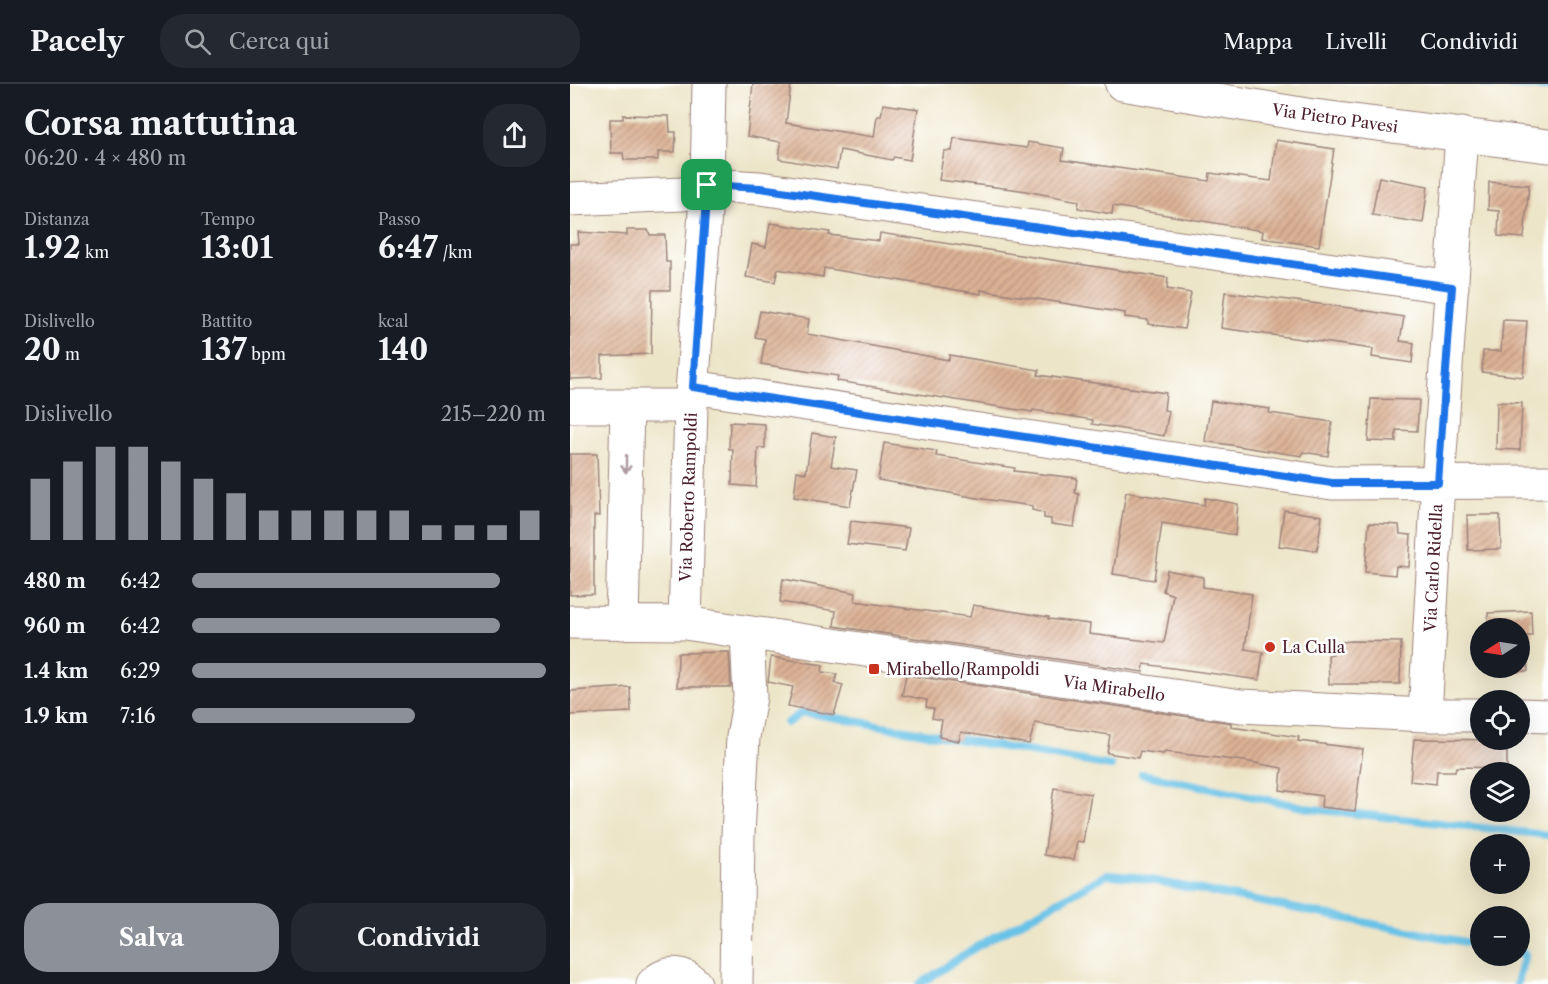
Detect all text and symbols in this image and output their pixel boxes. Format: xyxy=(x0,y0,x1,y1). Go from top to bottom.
search box xyxy=(160,14,580,68)
text: Pacely xyxy=(30,24,124,58)
icon: search xyxy=(181,25,214,58)
text: Cerca qui xyxy=(229,28,329,55)
text: Mappa xyxy=(1223,29,1293,54)
text: Livelli xyxy=(1326,29,1387,54)
text: Condividi xyxy=(1420,29,1518,54)
street label: Via Pietro Pavesi xyxy=(1270,99,1399,137)
text: Corsa mattutina xyxy=(24,103,297,144)
button: share xyxy=(483,104,546,167)
text: 06:20 · 4 × 480 m xyxy=(24,146,186,170)
pin xyxy=(681,159,732,210)
icon: arrive xyxy=(690,168,723,201)
text: Distanza xyxy=(24,209,90,229)
text: Tempo xyxy=(201,209,255,229)
text: Passo xyxy=(378,209,421,229)
text: 1.92 xyxy=(24,229,81,266)
text: 13:01 xyxy=(201,229,273,266)
text: 6:47 xyxy=(378,229,438,266)
text: km xyxy=(81,242,109,262)
text: /km xyxy=(438,242,472,262)
text: Dislivello xyxy=(24,311,95,331)
text: Battito xyxy=(201,311,252,331)
text: kcal xyxy=(378,311,408,331)
text: 20 xyxy=(24,331,61,368)
text: 137 xyxy=(201,331,247,368)
text: 140 xyxy=(378,331,428,368)
text: m xyxy=(61,344,80,364)
text: bpm xyxy=(247,344,286,364)
text: Dislivello xyxy=(24,402,112,426)
text: 215–220 m xyxy=(441,402,546,426)
street label: Via Roberto Rampoldi xyxy=(675,412,701,583)
one-way arrow xyxy=(620,454,632,474)
street label: Via Carlo Ridella xyxy=(1420,503,1446,634)
text: 480 m xyxy=(24,569,86,593)
text: 6:42 xyxy=(120,569,160,593)
text: 960 m xyxy=(24,614,86,638)
text: 6:42 xyxy=(120,614,160,638)
north arrow xyxy=(1470,618,1530,678)
map controls xyxy=(1470,618,1530,966)
place label: La Culla xyxy=(1282,637,1346,657)
marker: La Culla xyxy=(1263,640,1277,654)
text: 1.4 km xyxy=(24,659,89,683)
text: 6:29 xyxy=(120,659,161,683)
place label: Mirabello/Rampoldi xyxy=(886,659,1040,679)
marker: Mirabello/Rampoldi xyxy=(867,662,881,676)
street label: Via Mirabello xyxy=(1061,671,1167,705)
button: locate xyxy=(1470,690,1530,750)
text: 1.9 km xyxy=(24,704,88,728)
text: 7:16 xyxy=(120,704,156,728)
button: layers xyxy=(1470,762,1530,822)
button: + xyxy=(1470,834,1530,894)
button: Salva xyxy=(24,903,279,972)
button: Condividi xyxy=(291,903,546,972)
button: − xyxy=(1470,906,1530,966)

